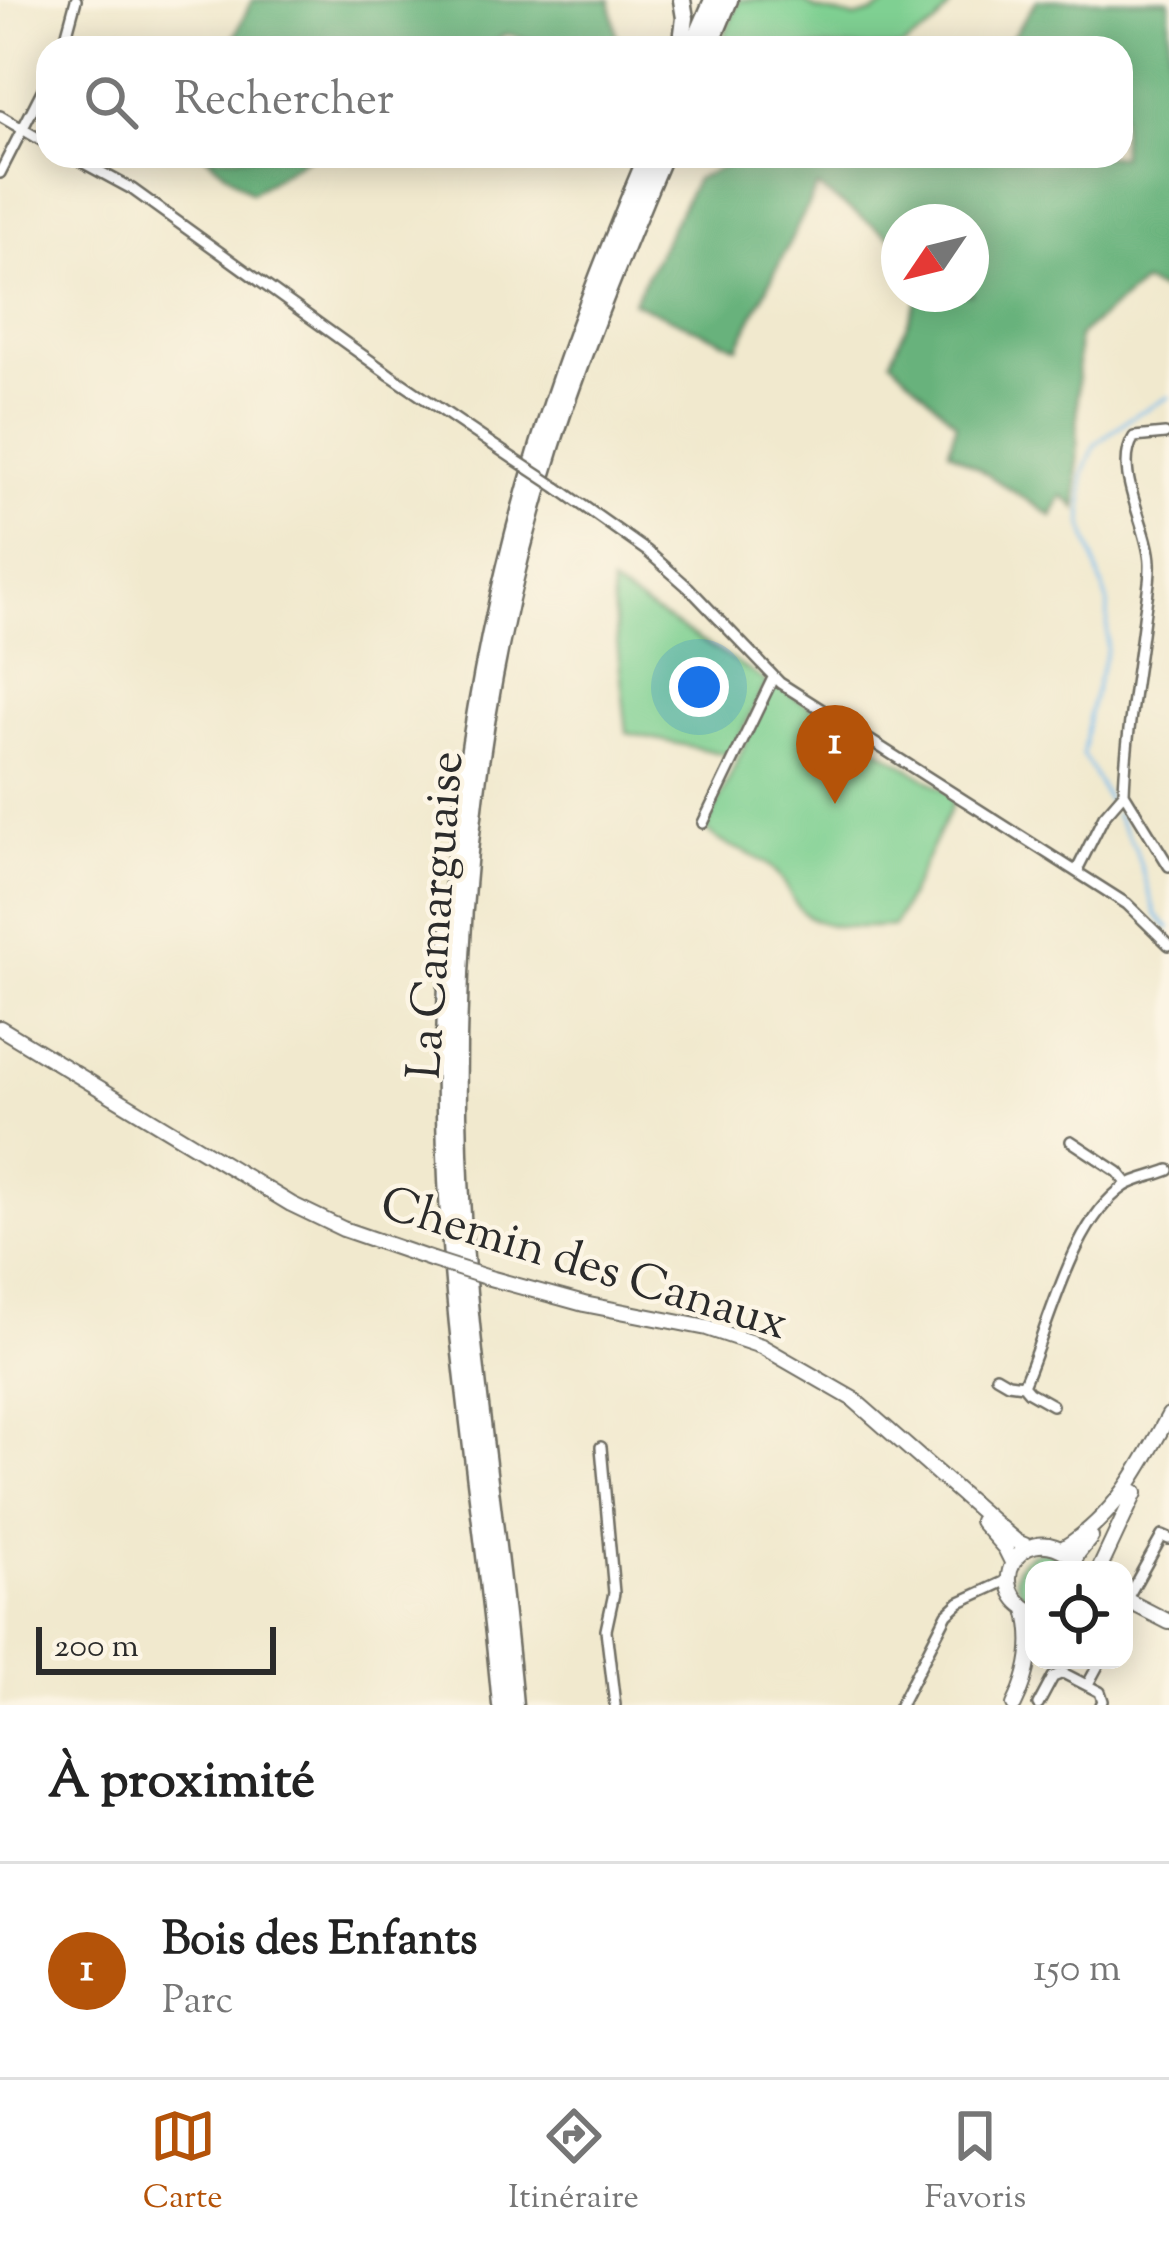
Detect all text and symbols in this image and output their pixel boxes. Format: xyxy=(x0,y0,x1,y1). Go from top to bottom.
search box xyxy=(36,36,1133,168)
icon: search xyxy=(78,69,144,135)
text: Rechercher xyxy=(174,70,394,135)
north arrow xyxy=(881,204,989,312)
your location xyxy=(669,657,729,717)
pin: 1 xyxy=(796,705,874,804)
street label: La Camarguaise xyxy=(393,749,484,1082)
street label: Chemin des Canaux xyxy=(371,1171,796,1361)
map controls xyxy=(1025,1561,1133,1669)
button: locate xyxy=(1025,1561,1133,1669)
scale bar xyxy=(36,1621,276,1674)
text: 200 m xyxy=(54,1624,139,1672)
text: À proximité xyxy=(48,1747,315,1820)
text: Bois des Enfants xyxy=(162,1910,478,1975)
text: 1 xyxy=(80,1943,94,1999)
text: 150 m xyxy=(1033,1943,1121,1999)
text: Parc xyxy=(162,1975,233,2031)
tab: Carte xyxy=(143,2103,223,2223)
tab: Itinéraire xyxy=(508,2103,639,2223)
tab: Favoris xyxy=(925,2103,1026,2223)

